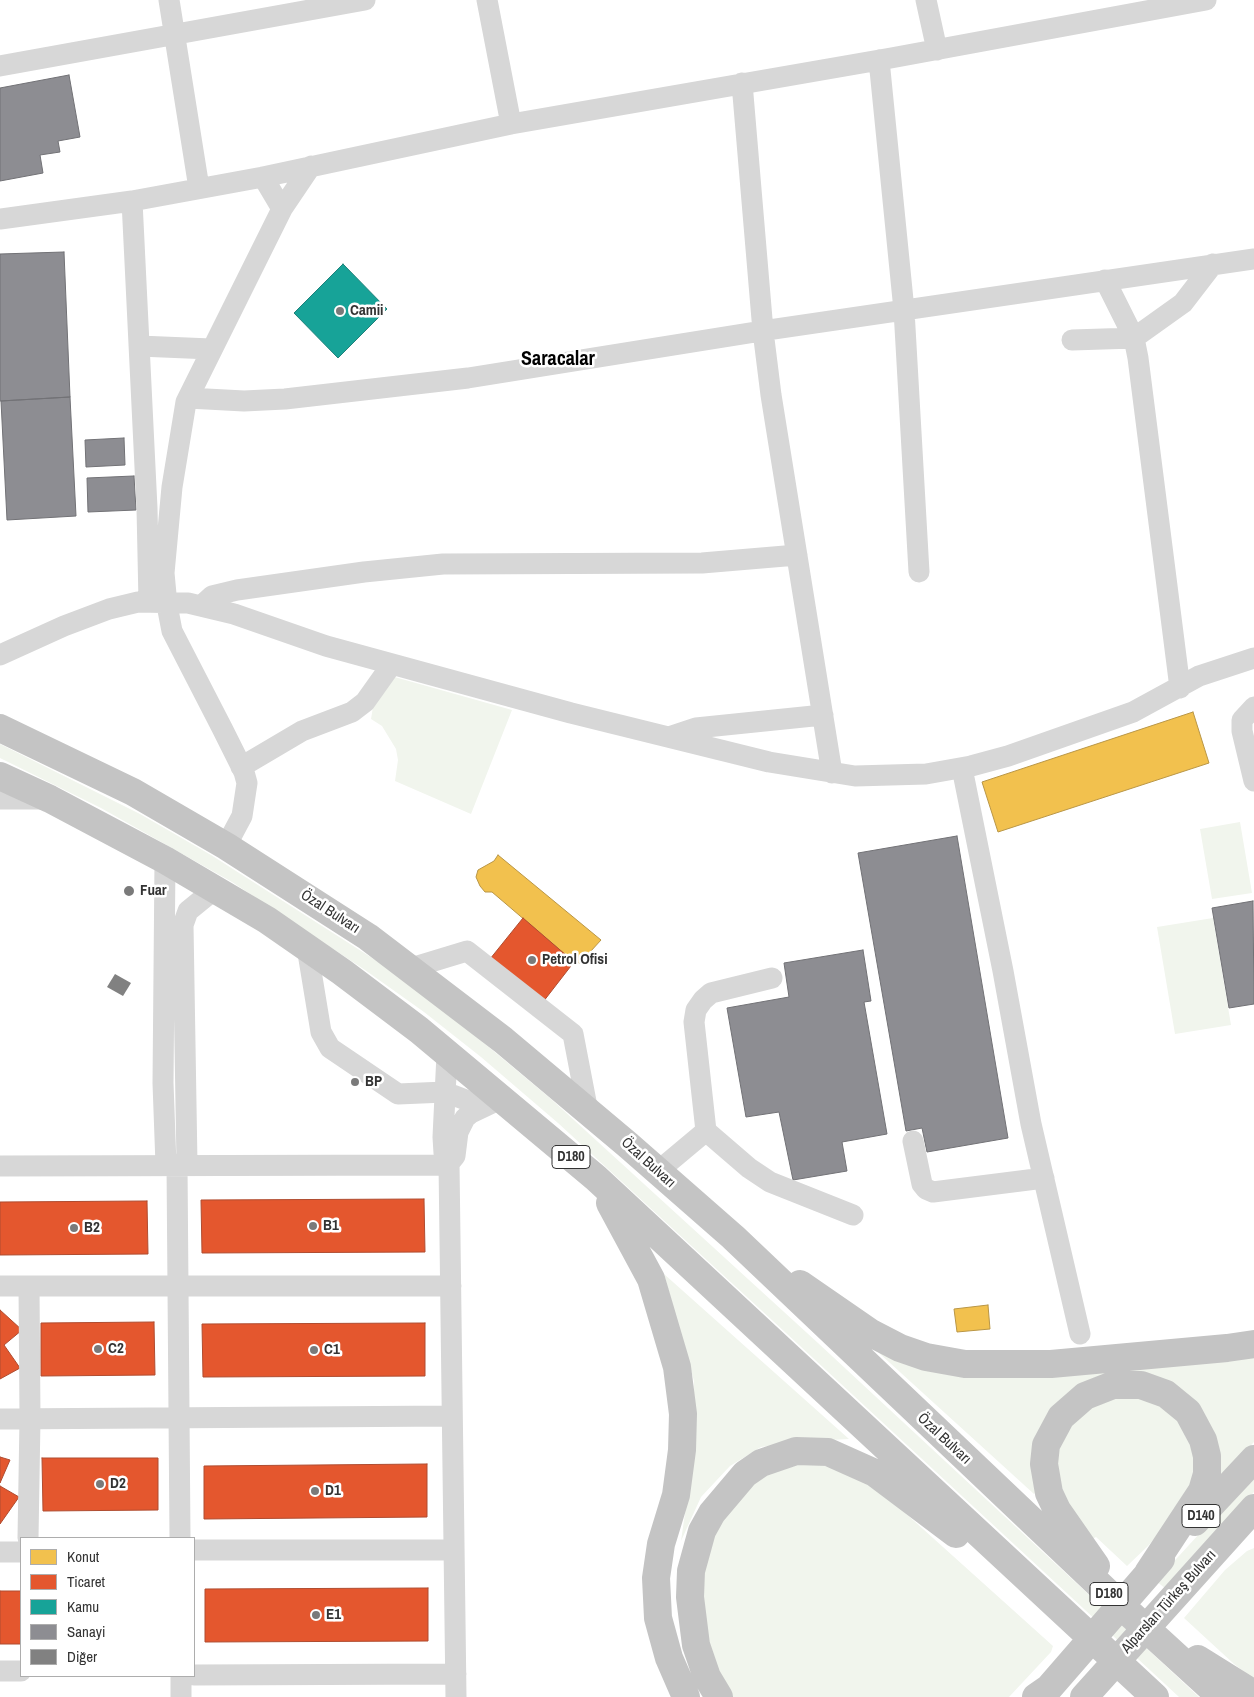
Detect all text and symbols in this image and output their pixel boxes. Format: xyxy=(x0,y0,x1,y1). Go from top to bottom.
place label: Camii xyxy=(350,302,383,320)
marker: Camii xyxy=(334,305,346,317)
district label: Saracalar xyxy=(521,348,595,372)
place label: Fuar xyxy=(140,882,167,900)
marker: Fuar xyxy=(122,884,136,898)
street label: Özal Bulvarı xyxy=(297,886,363,938)
place label: Petrol Ofisi xyxy=(542,951,608,969)
marker: Petrol Ofisi xyxy=(526,954,538,966)
place label: BP xyxy=(365,1073,382,1091)
marker: BP xyxy=(349,1076,361,1088)
street label: Özal Bulvarı xyxy=(617,1134,679,1192)
road number: D180 xyxy=(552,1146,590,1168)
place label: B1 xyxy=(323,1217,339,1235)
place label: B2 xyxy=(84,1219,100,1237)
marker: B1 xyxy=(307,1220,319,1232)
marker: B2 xyxy=(68,1222,80,1234)
place label: C2 xyxy=(108,1340,124,1358)
place label: C1 xyxy=(324,1341,340,1359)
marker: C2 xyxy=(92,1343,104,1355)
marker: C1 xyxy=(308,1344,320,1356)
street label: Özal Bulvarı xyxy=(913,1410,975,1468)
place label: D2 xyxy=(110,1475,126,1493)
marker: D2 xyxy=(94,1478,106,1490)
place label: D1 xyxy=(325,1482,341,1500)
marker: D1 xyxy=(309,1485,321,1497)
road number: D140 xyxy=(1182,1504,1220,1528)
legend xyxy=(20,1537,195,1677)
text: Konut xyxy=(67,1546,99,1567)
street label: Alparslan Türkeş Bulvarı xyxy=(1118,1547,1220,1657)
text: Ticaret xyxy=(67,1571,105,1592)
road number: D180 xyxy=(1090,1582,1128,1606)
text: Kamu xyxy=(67,1596,99,1617)
place label: E1 xyxy=(326,1606,341,1624)
marker: E1 xyxy=(310,1609,322,1621)
text: Sanayi xyxy=(67,1621,105,1642)
text: Diğer xyxy=(67,1646,97,1667)

